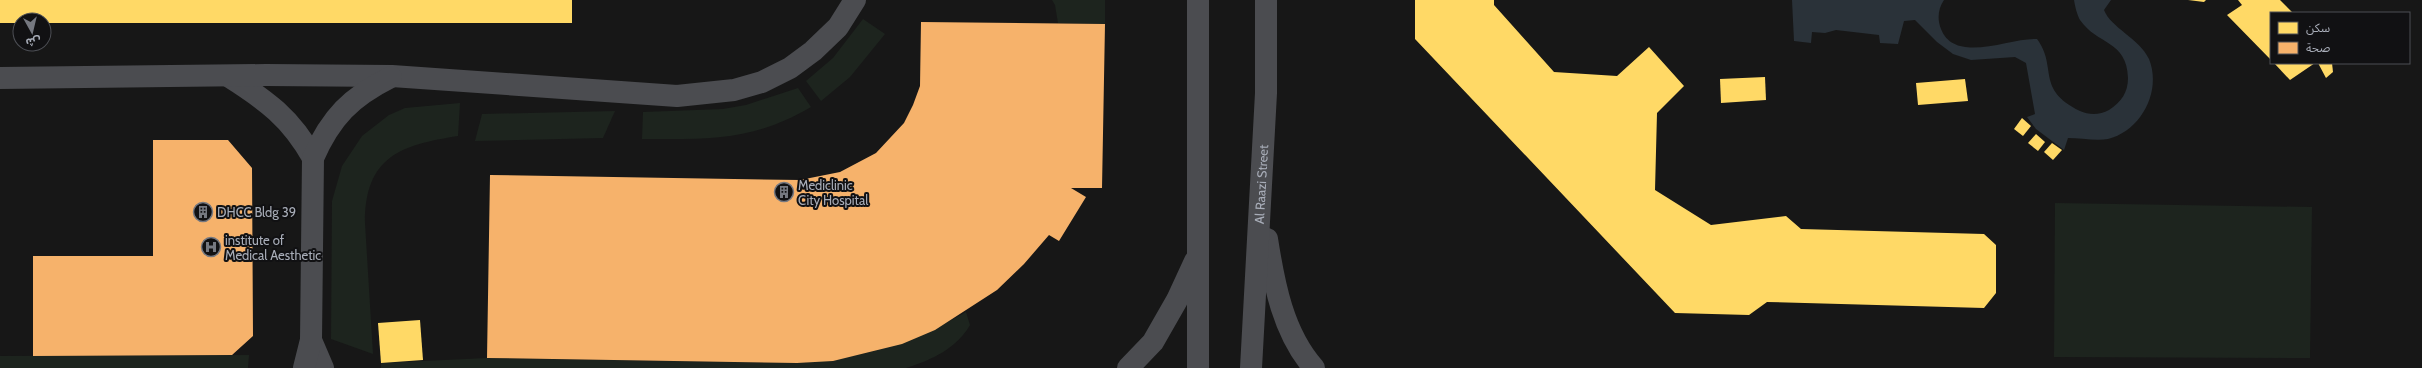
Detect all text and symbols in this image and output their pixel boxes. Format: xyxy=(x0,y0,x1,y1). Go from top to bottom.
north arrow xyxy=(12,12,52,52)
legend xyxy=(2270,12,2410,64)
text: سكن xyxy=(2306,20,2330,35)
text: ش xyxy=(25,34,42,50)
text: صحة xyxy=(2306,40,2330,55)
street label: Al Raazi Street xyxy=(1251,144,1271,224)
place label: Mediclinic City Hospital xyxy=(798,177,868,208)
building icon: Mediclinic City Hospital xyxy=(773,181,795,203)
building icon: DHCC Bldg 39 xyxy=(192,201,214,223)
place label: DHCC Bldg 39 xyxy=(217,204,296,220)
place label: institute of Medical Aesthetic xyxy=(225,232,321,263)
hospital icon: institute of Medical Aesthetic xyxy=(200,236,222,258)

